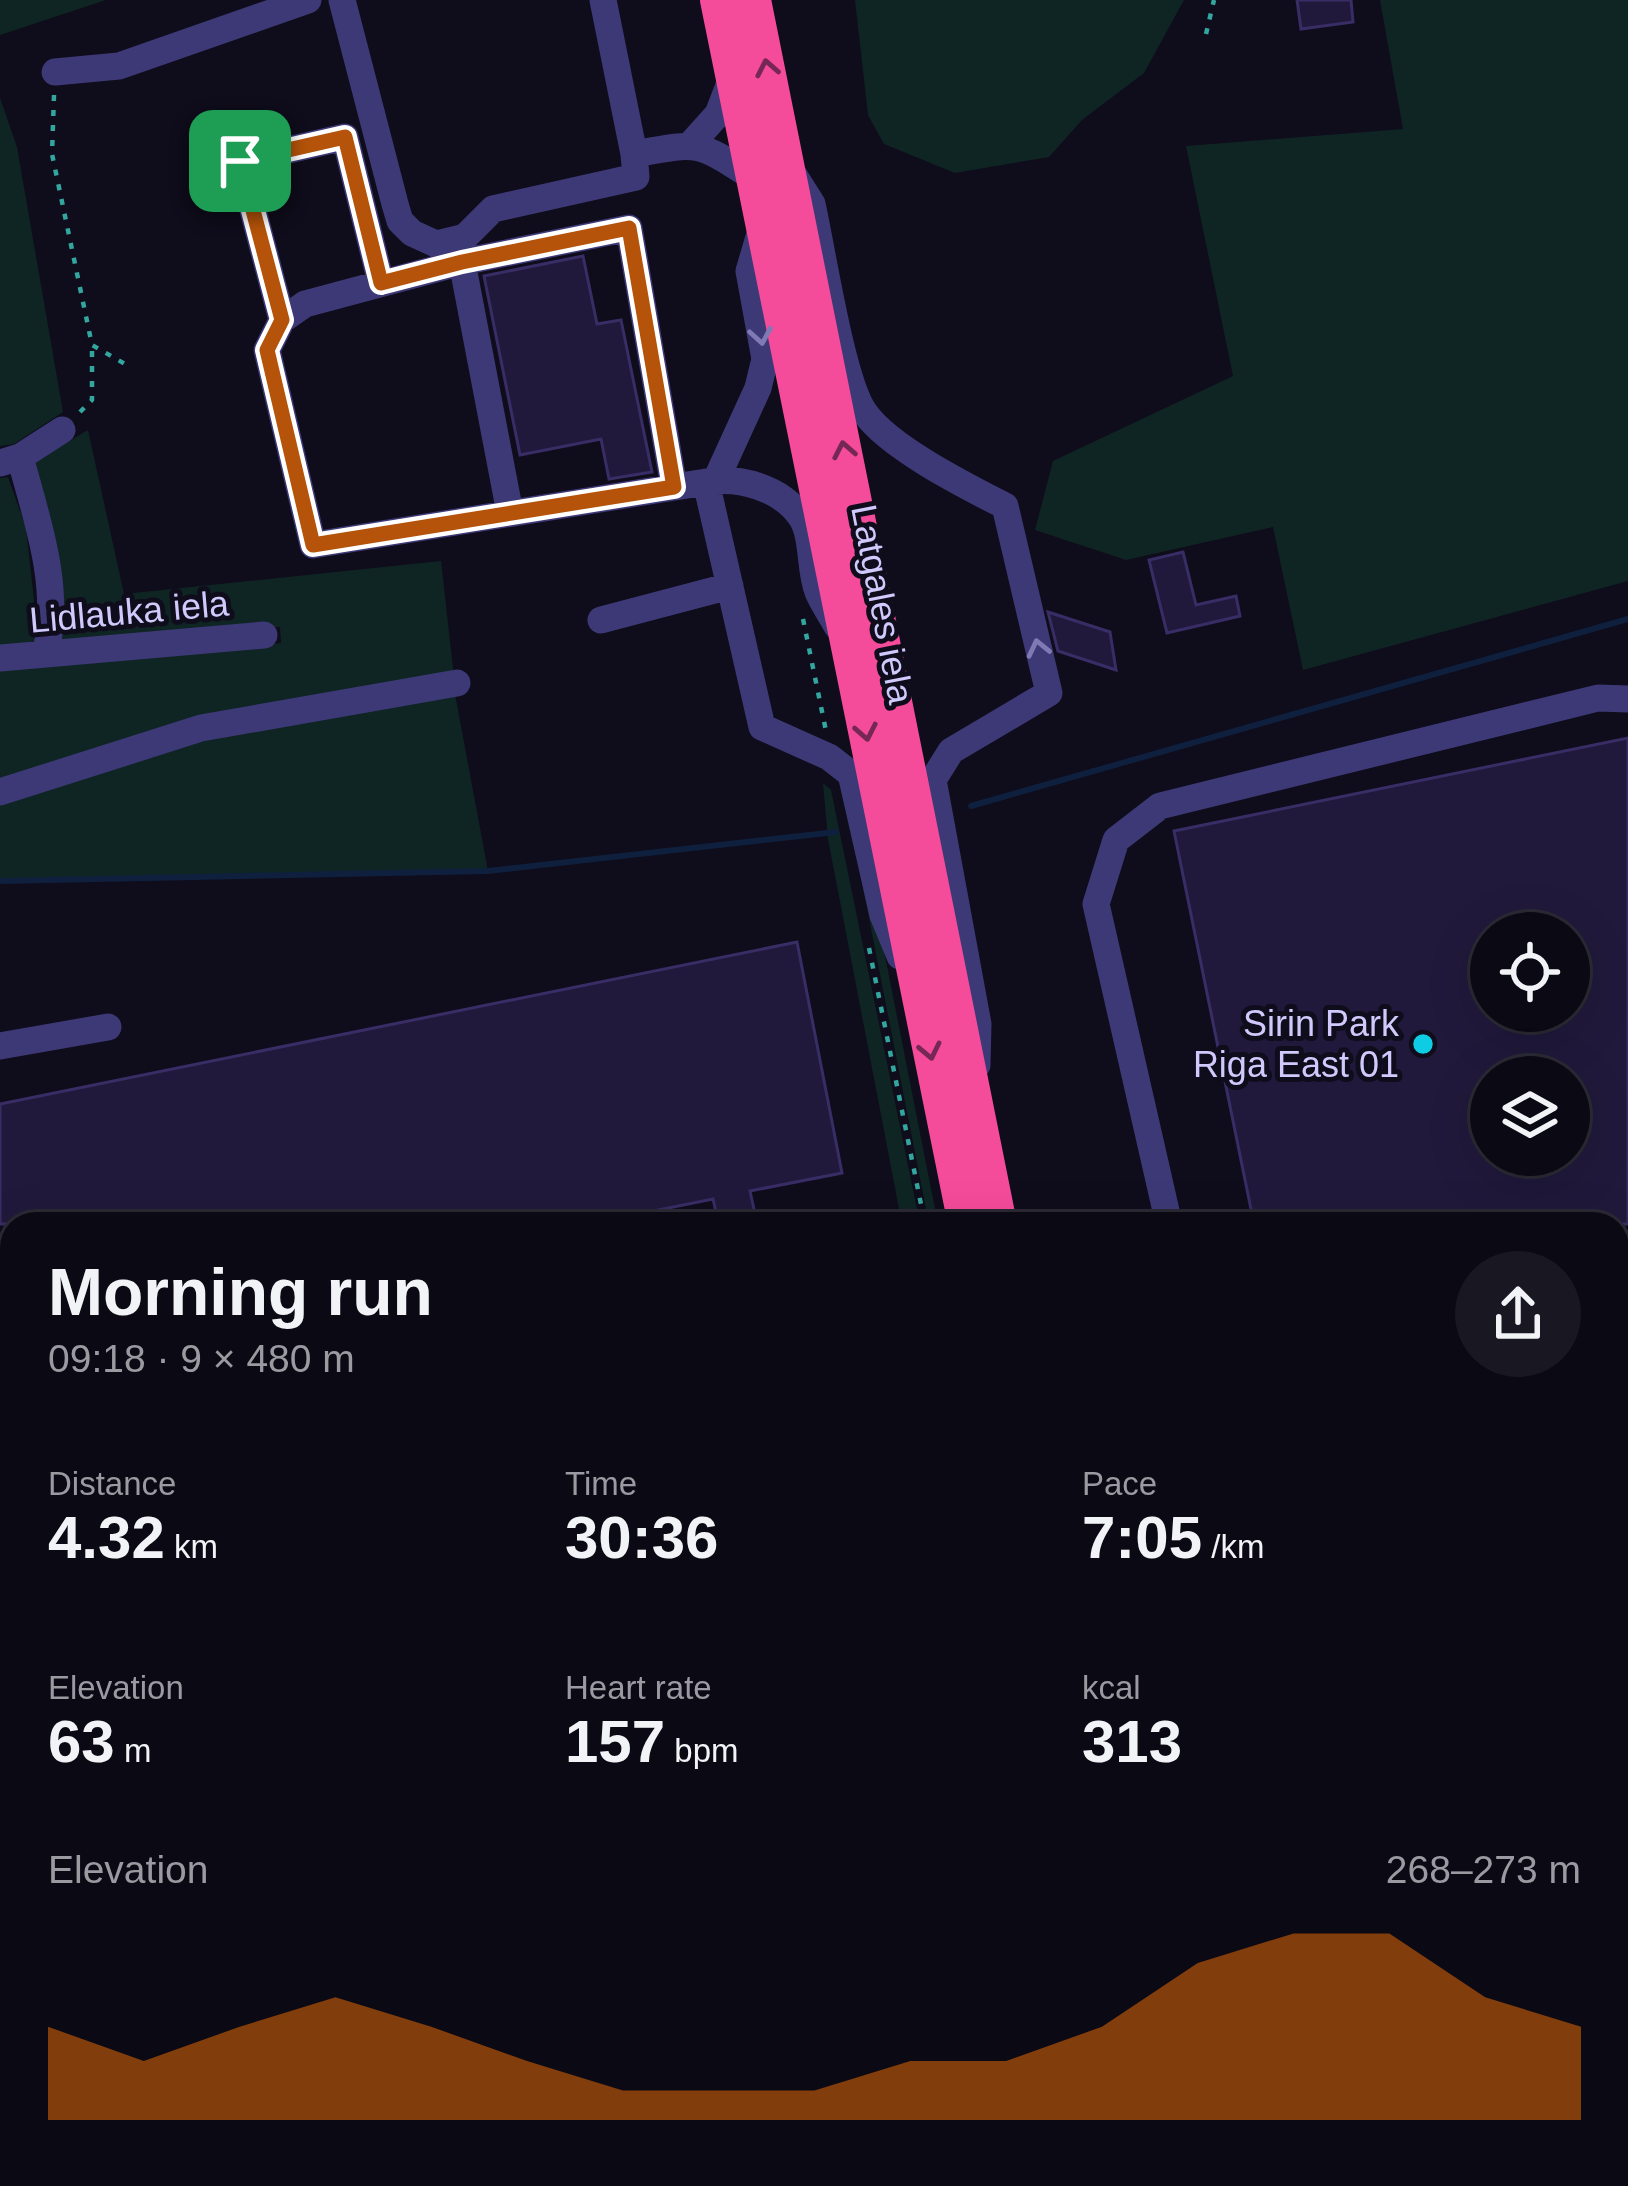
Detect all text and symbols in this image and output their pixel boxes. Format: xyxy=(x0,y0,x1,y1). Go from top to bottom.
one-way arrow xyxy=(755,59,781,79)
pin xyxy=(189,110,291,212)
icon: arrive xyxy=(207,128,273,194)
one-way arrow xyxy=(747,325,773,345)
one-way arrow xyxy=(832,441,858,461)
street label: Latgales iela xyxy=(843,501,922,708)
street label: Lidlauka iela xyxy=(28,582,231,641)
one-way arrow xyxy=(1027,639,1052,659)
one-way arrow xyxy=(852,722,878,742)
map controls xyxy=(1470,912,1590,1176)
button: locate xyxy=(1470,912,1590,1032)
place label: Sirin Park Riga East 01 xyxy=(1193,1003,1400,1085)
marker: Sirin Park Riga East 01 xyxy=(1410,1031,1436,1057)
one-way arrow xyxy=(917,1040,942,1060)
button: layers xyxy=(1470,1056,1590,1176)
button: share xyxy=(1455,1251,1581,1377)
text: Morning run xyxy=(48,1255,433,1329)
text: 09:18 · 9 × 480 m xyxy=(48,1337,355,1380)
text: Distance xyxy=(48,1465,176,1502)
text: Time xyxy=(565,1465,637,1502)
text: Pace xyxy=(1082,1465,1157,1502)
text: 4.32 xyxy=(48,1504,165,1571)
text: 30:36 xyxy=(565,1504,718,1571)
text: 7:05 xyxy=(1082,1504,1202,1571)
text: km xyxy=(165,1528,218,1565)
text: /km xyxy=(1202,1528,1264,1565)
text: Elevation xyxy=(48,1669,184,1706)
text: Heart rate xyxy=(565,1669,712,1706)
text: kcal xyxy=(1082,1669,1141,1706)
text: 63 xyxy=(48,1708,115,1775)
text: 157 xyxy=(565,1708,665,1775)
text: 313 xyxy=(1082,1708,1182,1775)
text: m xyxy=(115,1732,151,1769)
text: bpm xyxy=(665,1732,738,1769)
text: Elevation xyxy=(48,1848,208,1891)
text: 268–273 m xyxy=(1386,1848,1581,1891)

